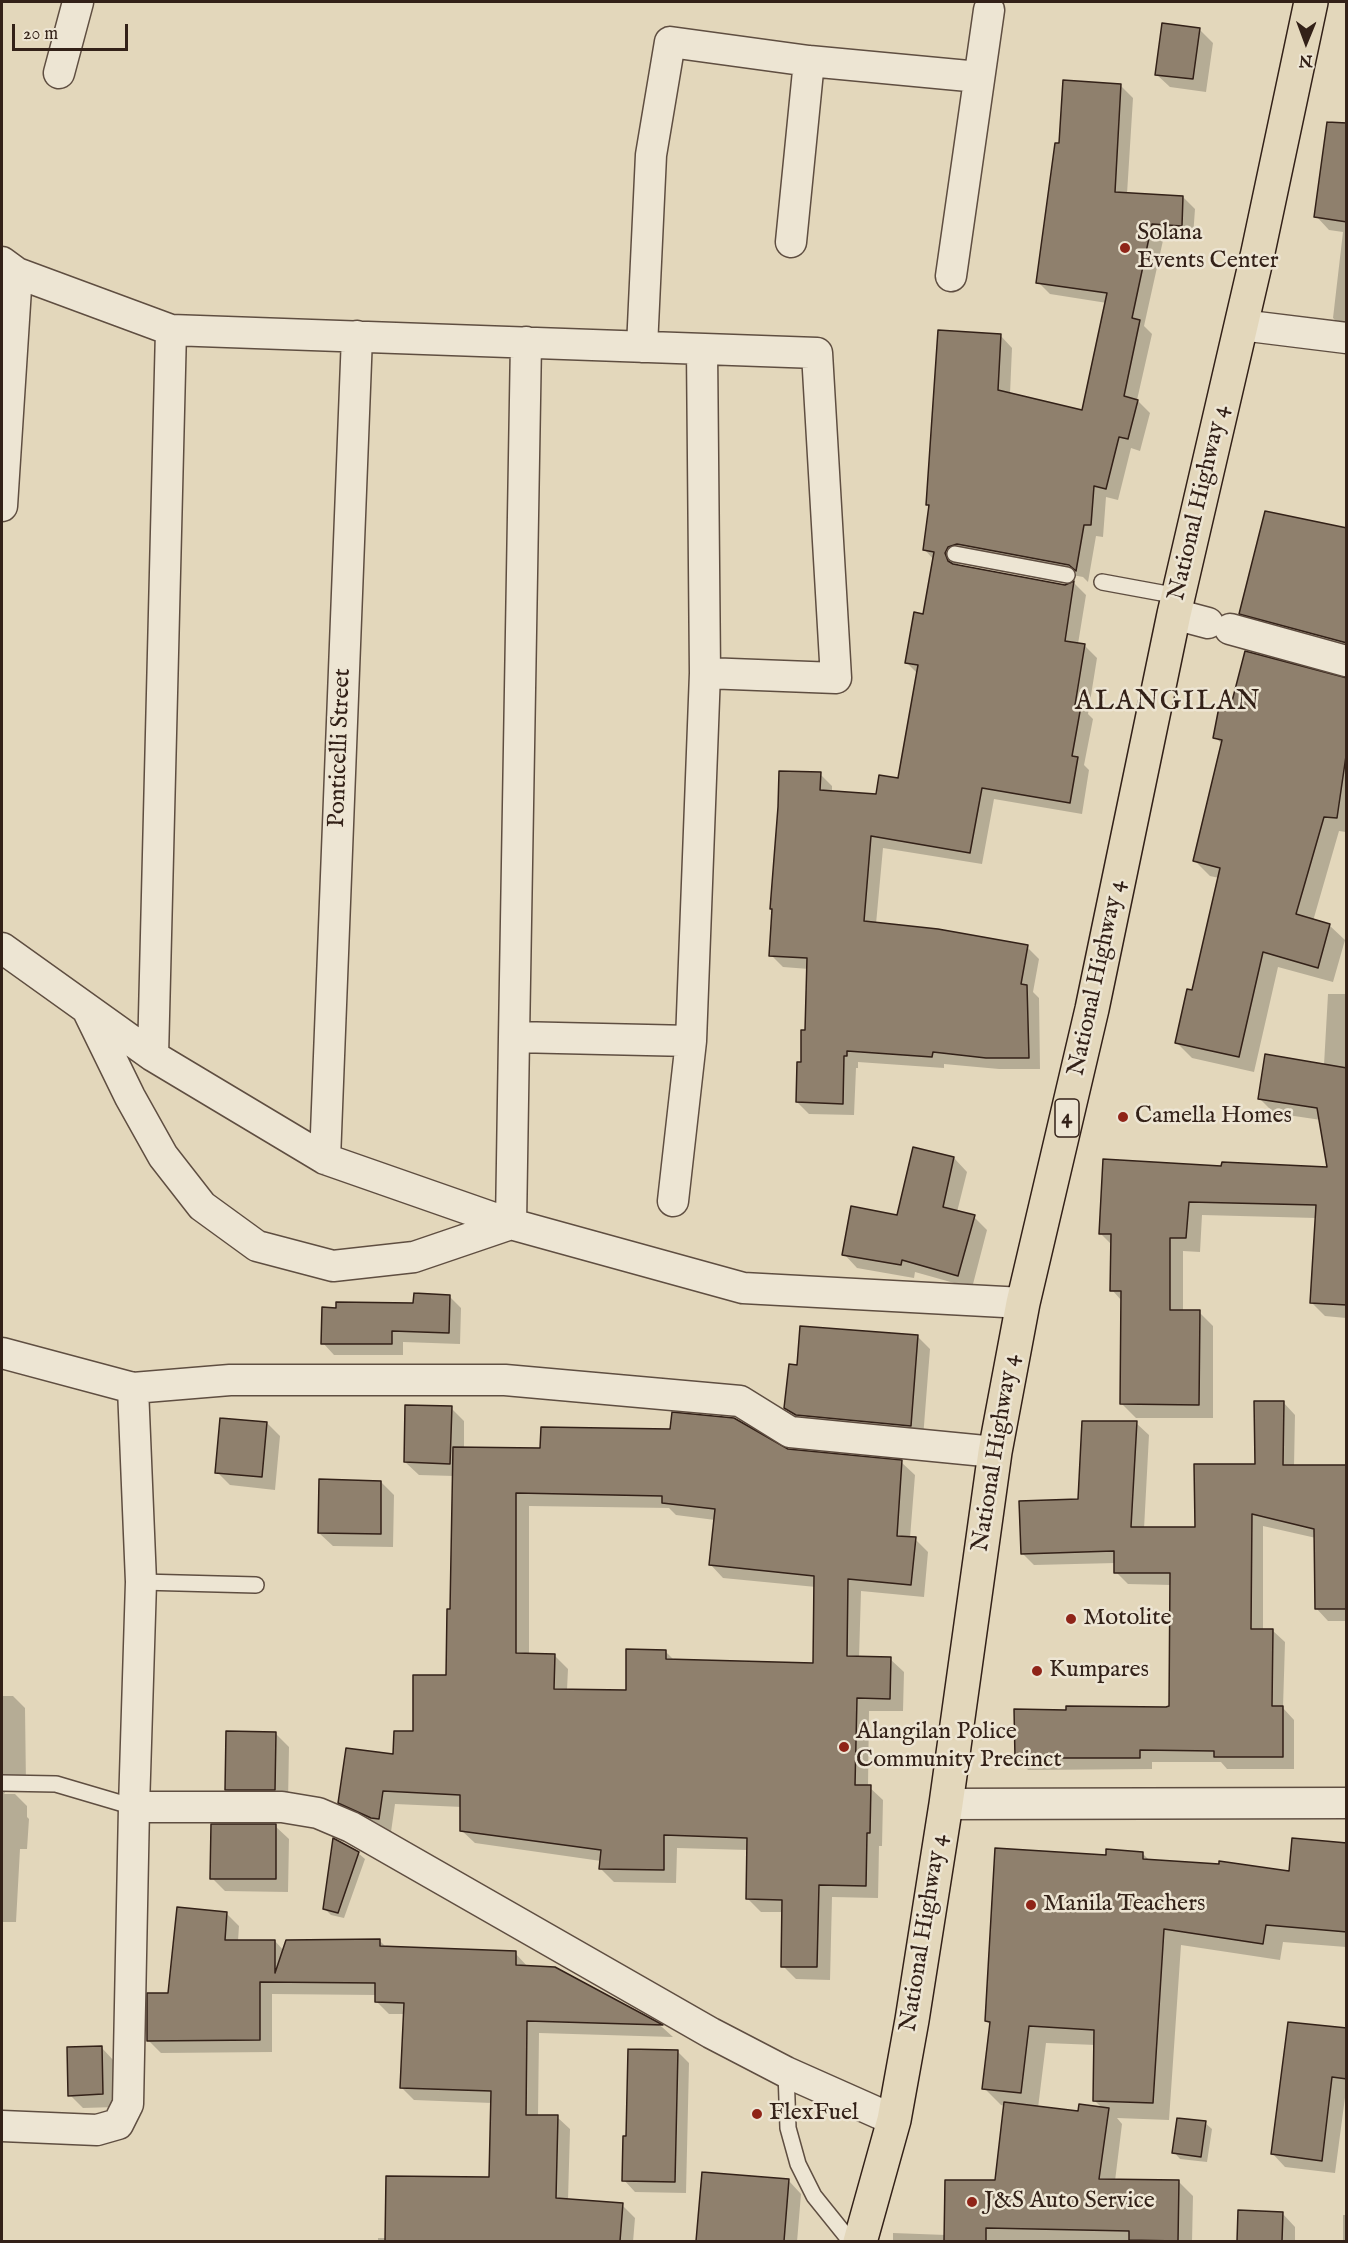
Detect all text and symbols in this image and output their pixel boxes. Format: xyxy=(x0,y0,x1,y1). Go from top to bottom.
scale bar xyxy=(15,12,130,50)
north arrow xyxy=(1276,12,1336,72)
text: 20 m xyxy=(23,23,58,46)
text: N xyxy=(1299,50,1313,70)
place label: Solana Events Center xyxy=(1137,220,1279,276)
marker: Solana Events Center xyxy=(1118,241,1132,255)
street label: National Highway 4 xyxy=(1163,402,1237,604)
street label: Ponticelli Street xyxy=(324,668,358,828)
district label: ALANGILAN xyxy=(1075,687,1261,719)
street label: National Highway 4 xyxy=(1063,877,1133,1079)
road number: 4 xyxy=(1055,1099,1079,1137)
place label: Camella Homes xyxy=(1135,1103,1292,1131)
marker: Camella Homes xyxy=(1116,1110,1130,1124)
street label: National Highway 4 xyxy=(967,1352,1027,1554)
place label: Motolite xyxy=(1083,1605,1171,1633)
marker: Motolite xyxy=(1064,1612,1078,1626)
place label: Kumpares xyxy=(1049,1657,1149,1685)
marker: Kumpares xyxy=(1030,1664,1044,1678)
place label: Alangilan Police Community Precinct xyxy=(856,1719,1062,1775)
marker: Alangilan Police Community Precinct xyxy=(837,1740,851,1754)
street label: National Highway 4 xyxy=(895,1832,955,2034)
place label: Manila Teachers xyxy=(1043,1891,1205,1919)
marker: Manila Teachers xyxy=(1024,1898,1038,1912)
place label: FlexFuel xyxy=(769,2100,859,2128)
marker: FlexFuel xyxy=(750,2107,764,2121)
place label: J&S Auto Service xyxy=(984,2188,1155,2216)
marker: J&S Auto Service xyxy=(965,2195,979,2209)

